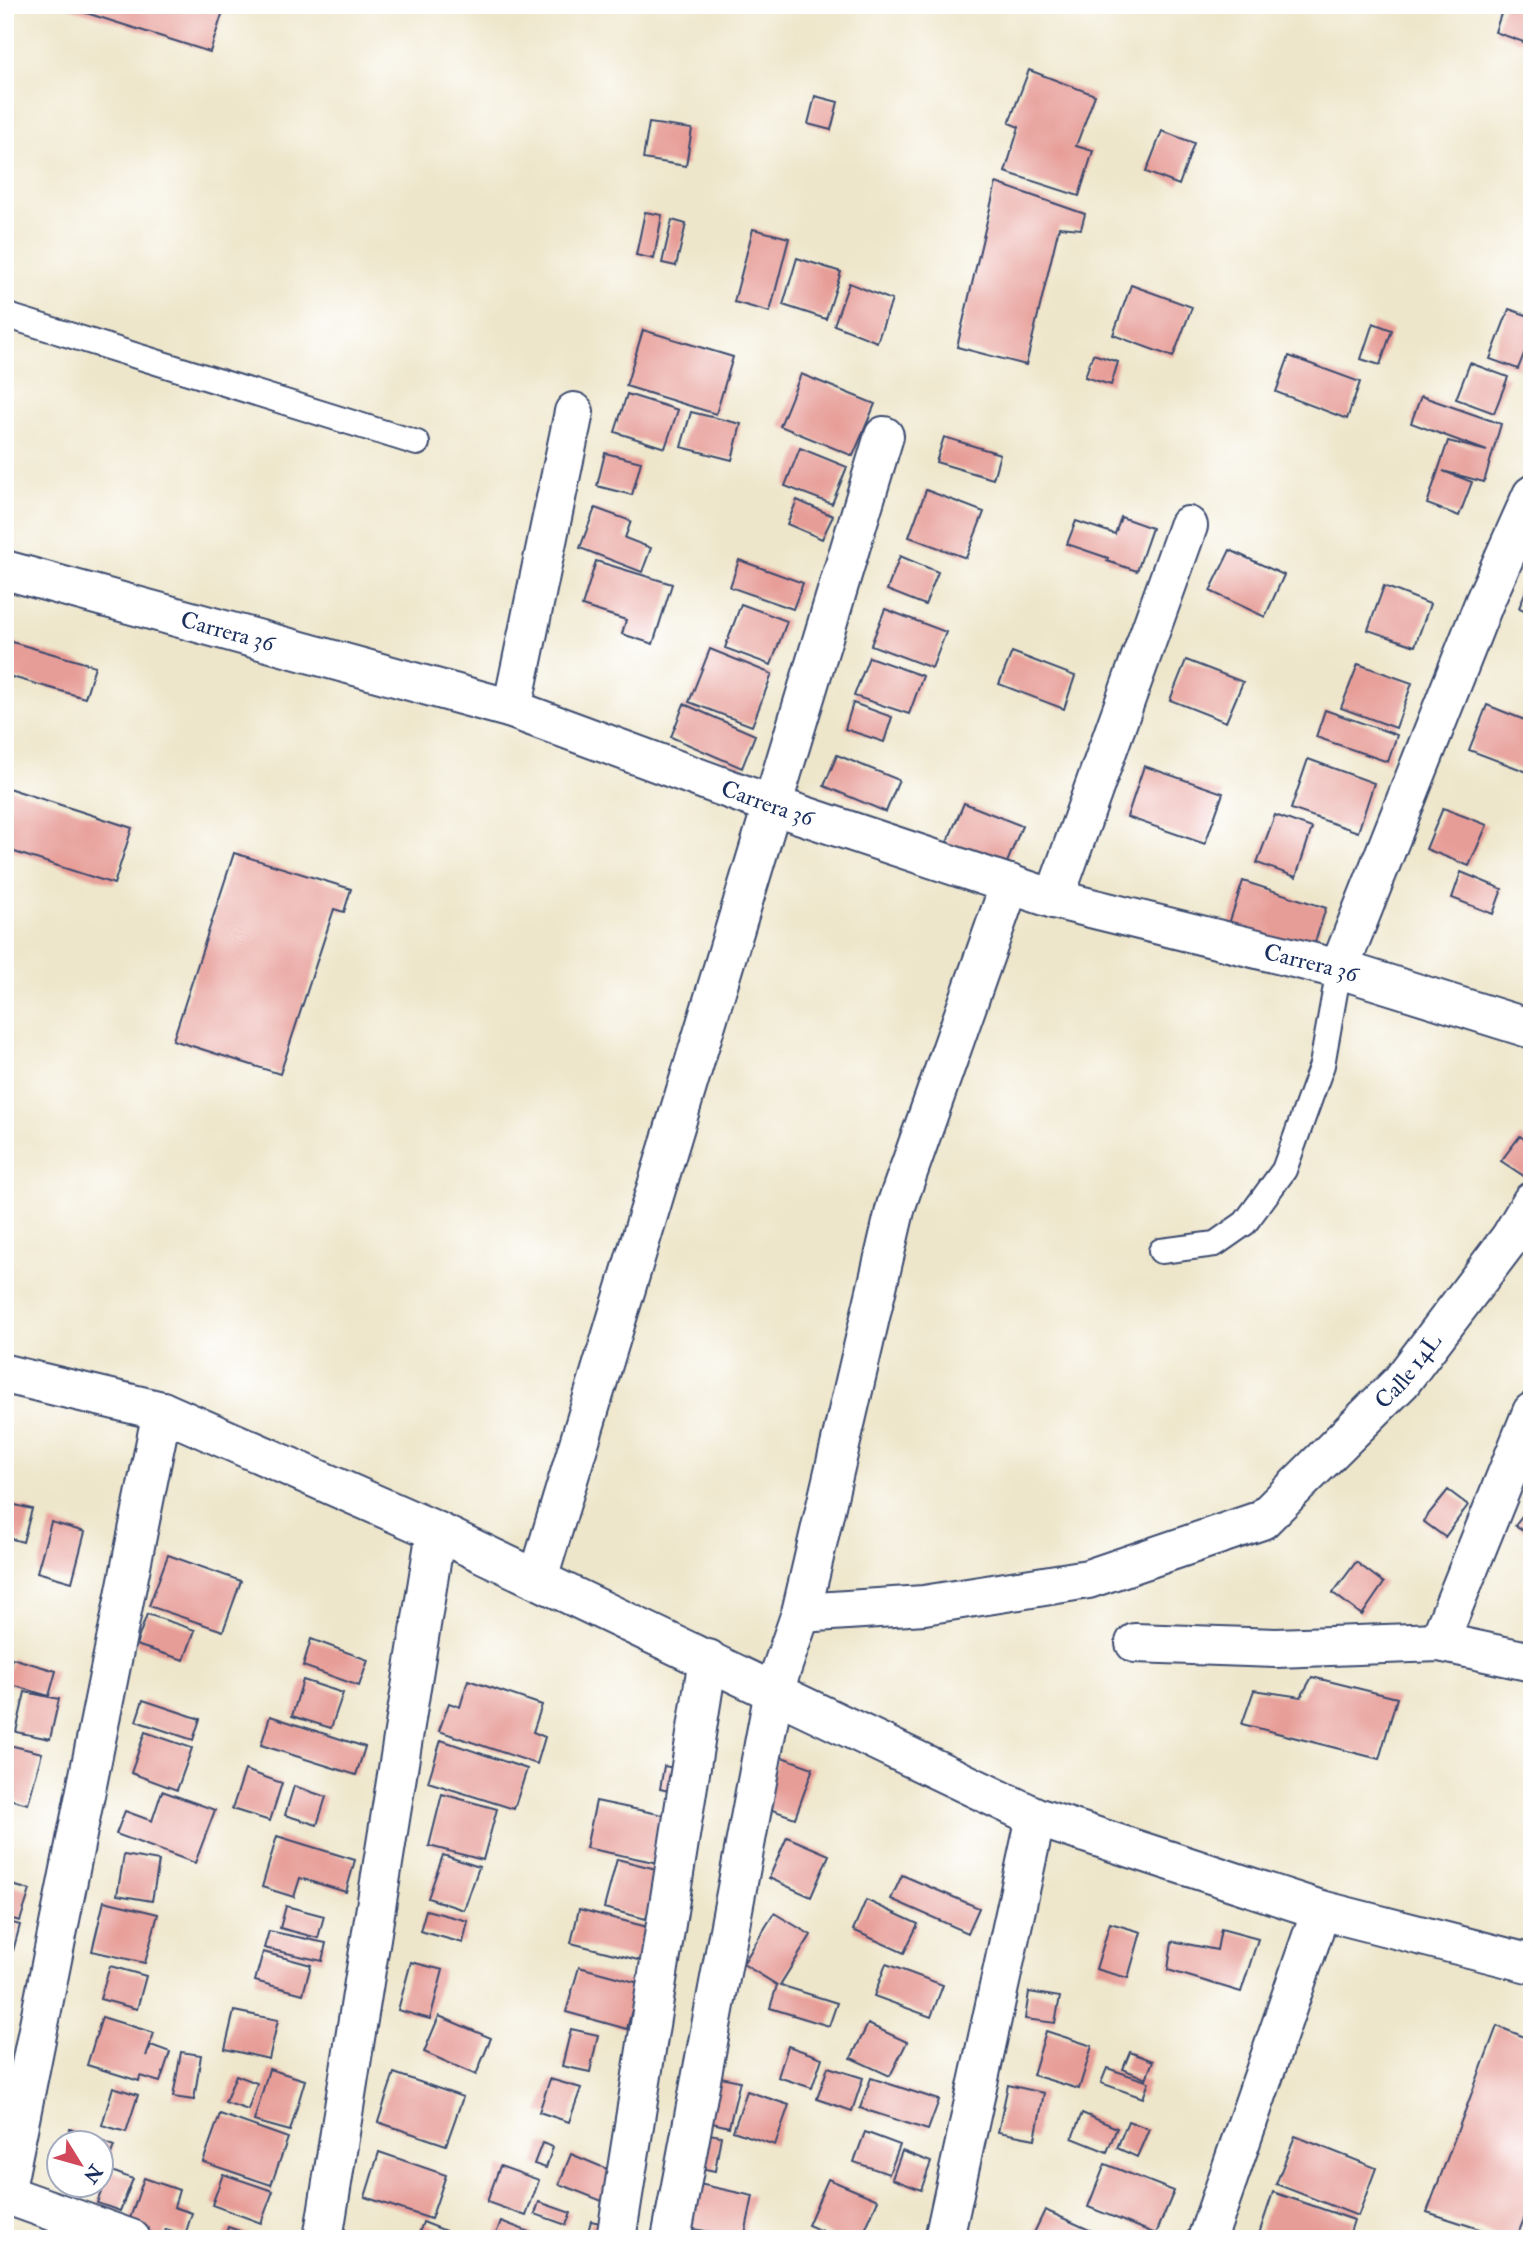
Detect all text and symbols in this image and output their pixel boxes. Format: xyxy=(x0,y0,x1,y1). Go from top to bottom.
street label: Carrera 36 xyxy=(177,605,279,659)
street label: Carrera 36 xyxy=(717,774,819,833)
street label: Carrera 36 xyxy=(1261,937,1363,990)
street label: Calle 14L xyxy=(1369,1327,1448,1415)
north arrow xyxy=(46,2128,116,2198)
text: N xyxy=(77,2159,108,2188)

